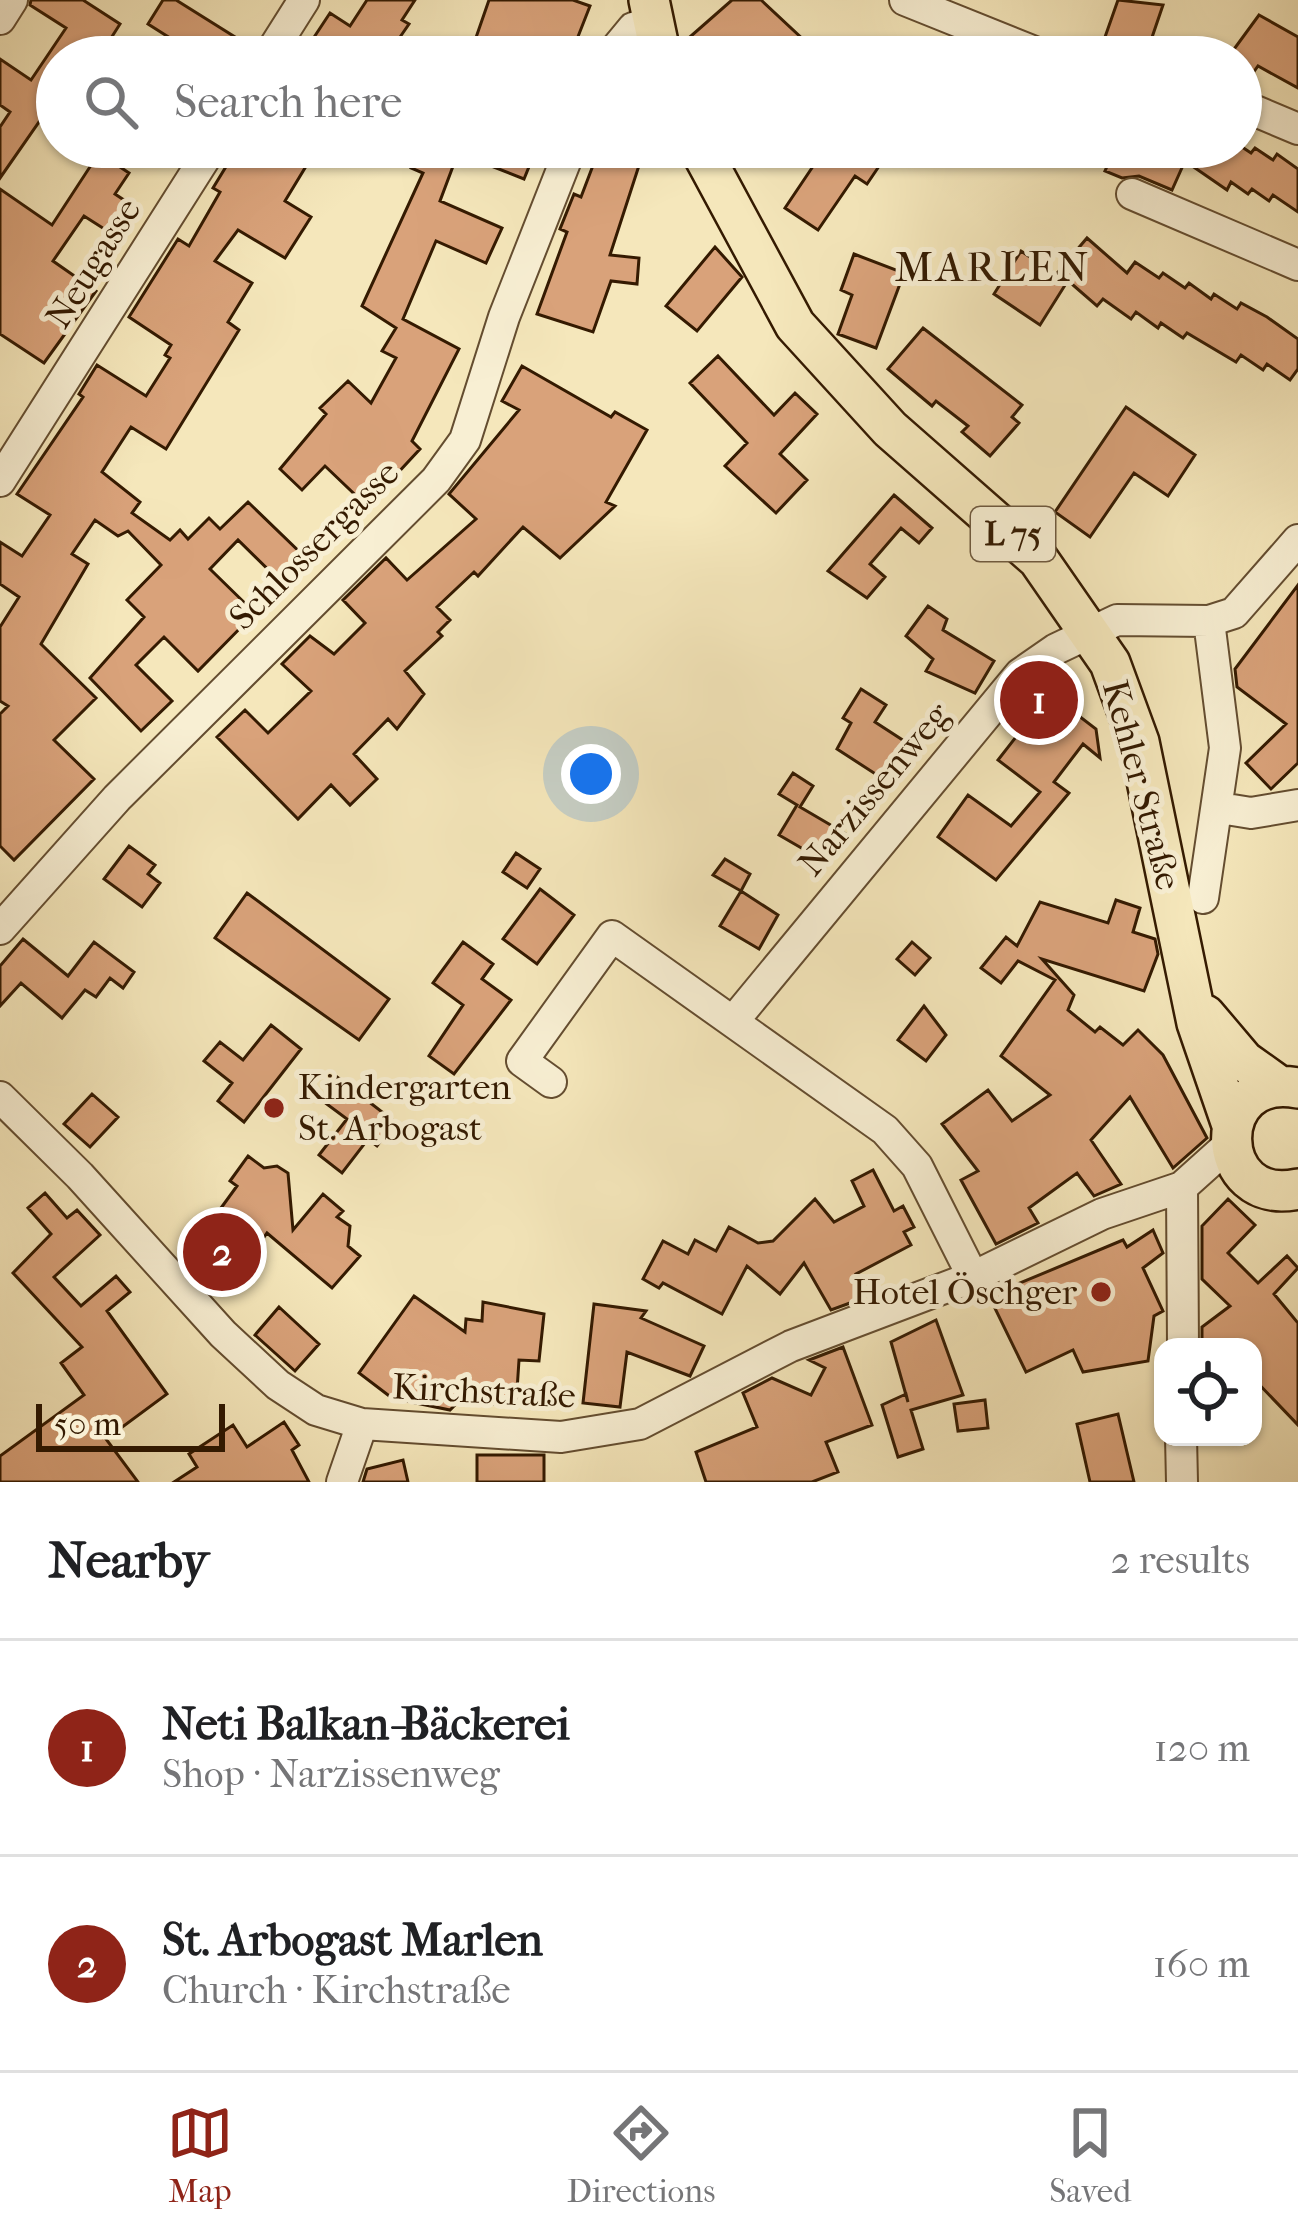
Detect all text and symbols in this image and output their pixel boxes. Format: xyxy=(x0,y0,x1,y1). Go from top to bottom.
search box xyxy=(36,36,1262,168)
icon: search xyxy=(78,69,144,135)
text: Search here xyxy=(174,76,402,129)
street label: Neugasse xyxy=(37,190,149,336)
district label: MARLEN xyxy=(895,243,1091,292)
street label: Schlossergasse xyxy=(221,452,407,638)
road number: L 75 xyxy=(971,507,1055,561)
pin: 1 xyxy=(1000,655,1078,745)
street label: Kehler Straße xyxy=(1094,676,1190,894)
street label: Narzissenweg xyxy=(790,693,959,884)
your location xyxy=(561,744,621,804)
place label: Kindergarten St. Arbogast xyxy=(298,1066,511,1149)
marker: Kindergarten St. Arbogast xyxy=(261,1095,287,1121)
pin: 2 xyxy=(183,1207,261,1297)
place label: Hotel Öschger xyxy=(853,1271,1078,1313)
marker: Hotel Öschger xyxy=(1088,1279,1114,1305)
map controls xyxy=(1154,1338,1262,1446)
button: locate xyxy=(1154,1338,1262,1446)
street label: Kirchstraße xyxy=(391,1365,577,1417)
scale bar xyxy=(36,1398,225,1451)
text: 50 m xyxy=(54,1405,121,1444)
text: Nearby xyxy=(48,1530,209,1590)
text: 2 results xyxy=(1111,1537,1250,1583)
text: Neti Balkan-Bäckerei xyxy=(162,1698,570,1751)
text: 1 xyxy=(80,1725,94,1771)
text: 120 m xyxy=(1154,1725,1250,1771)
text: Shop · Narzissenweg xyxy=(162,1751,500,1797)
text: St. Arbogast Marlen xyxy=(162,1914,543,1967)
text: 2 xyxy=(77,1941,97,1987)
text: 160 m xyxy=(1153,1941,1250,1987)
text: Church · Kirchstraße xyxy=(162,1967,511,2013)
tab: Map xyxy=(167,2100,233,2211)
tab: Directions xyxy=(567,2100,715,2211)
tab: Saved xyxy=(1049,2100,1131,2211)

